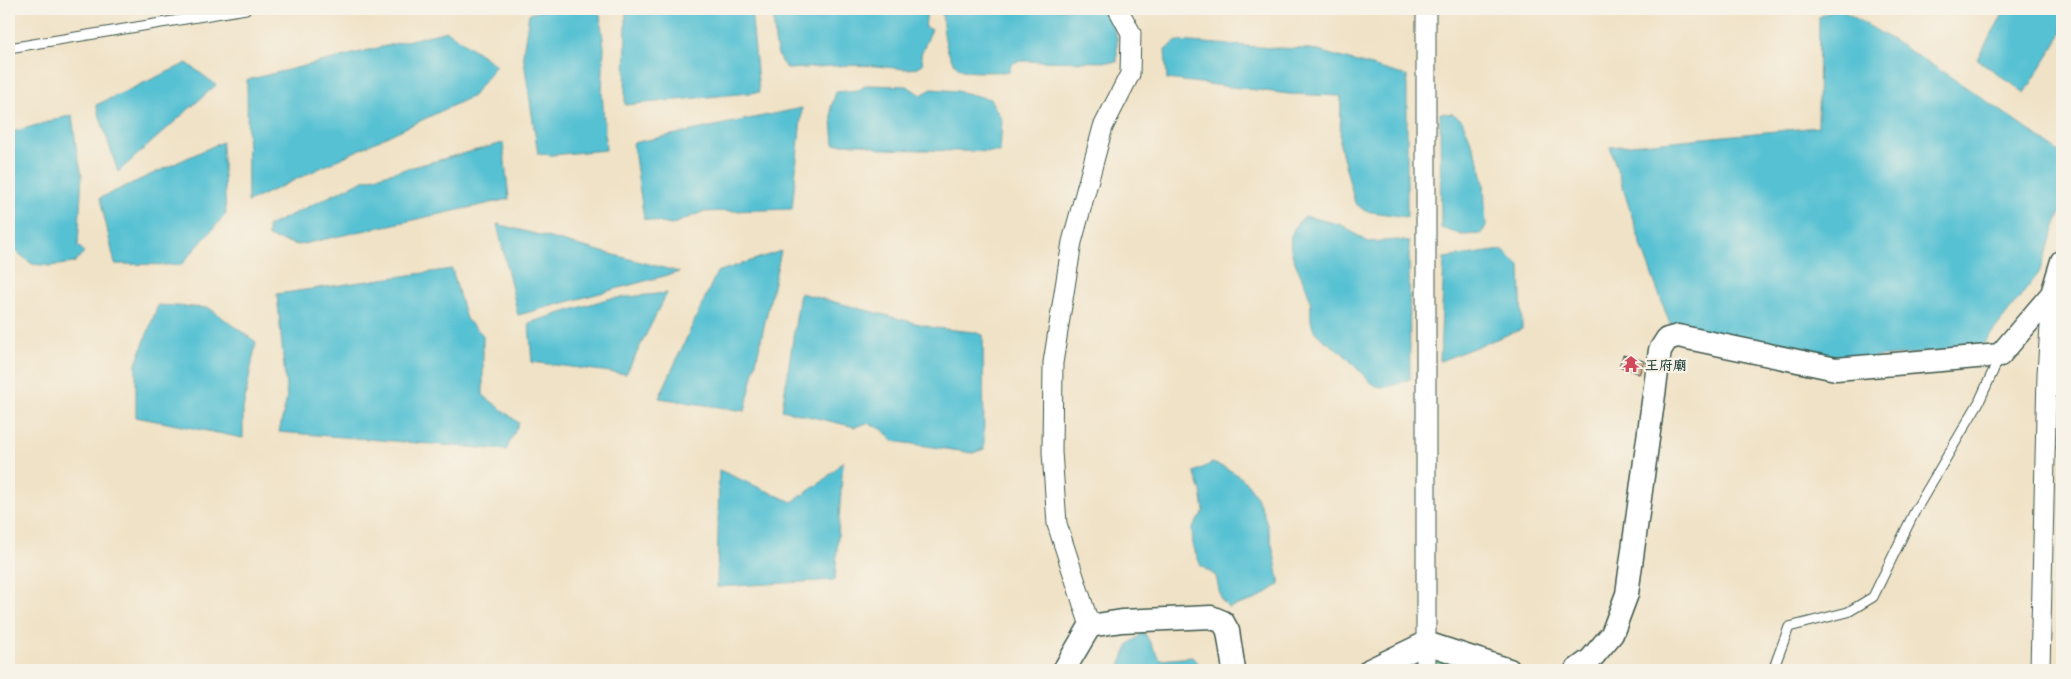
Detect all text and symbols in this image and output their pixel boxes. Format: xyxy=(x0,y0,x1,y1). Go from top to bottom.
temple icon: 王府廟 xyxy=(1621,354,1641,374)
place label: 王府廟 xyxy=(1645,354,1687,375)

